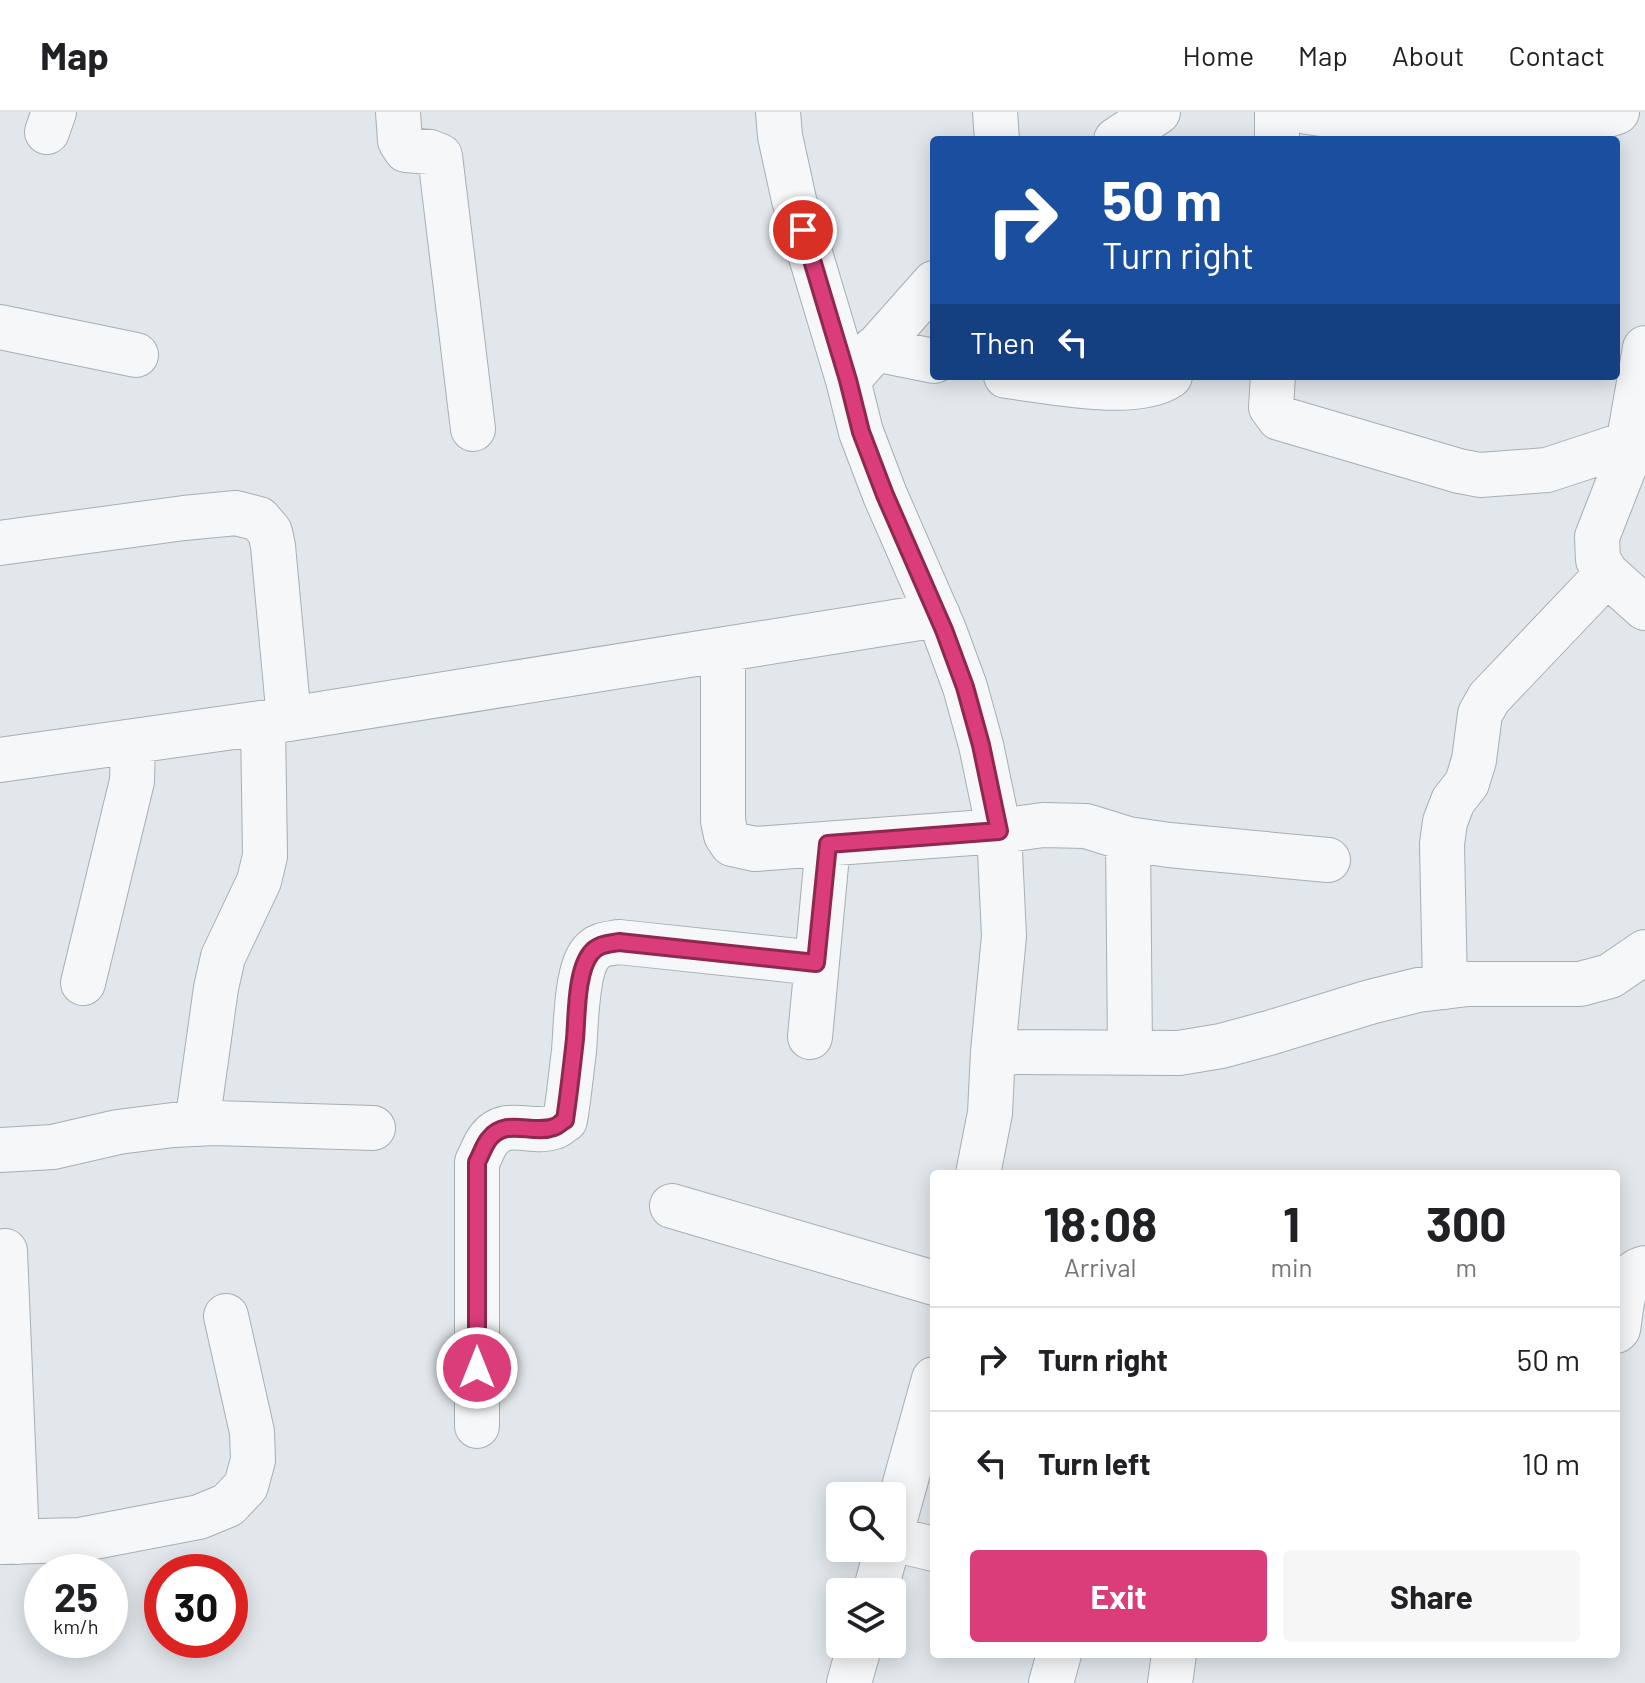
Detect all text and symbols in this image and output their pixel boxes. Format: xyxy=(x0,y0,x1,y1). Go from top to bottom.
text: Map xyxy=(40,32,109,78)
text: Home xyxy=(1183,38,1254,72)
text: Map xyxy=(1298,38,1348,72)
text: About xyxy=(1392,38,1464,72)
text: Contact xyxy=(1508,38,1605,72)
text: 50 m xyxy=(1102,165,1222,232)
icon: right xyxy=(970,168,1074,272)
pin xyxy=(769,196,837,264)
icon: arrive xyxy=(781,208,825,252)
text: Turn right xyxy=(1102,233,1254,276)
icon: left xyxy=(1051,320,1095,364)
text: Then xyxy=(970,324,1035,360)
text: 18:08 xyxy=(1043,1194,1157,1252)
text: 1 xyxy=(1283,1194,1300,1252)
text: 300 xyxy=(1426,1194,1507,1252)
text: Arrival xyxy=(1064,1251,1137,1282)
text: min xyxy=(1270,1251,1313,1282)
text: m xyxy=(1456,1251,1477,1282)
position arrow xyxy=(435,1326,519,1410)
icon: right xyxy=(970,1337,1014,1381)
text: Turn right xyxy=(1038,1341,1168,1377)
text: 50 m xyxy=(1517,1341,1580,1377)
icon: left xyxy=(970,1441,1014,1485)
text: Turn left xyxy=(1038,1445,1151,1481)
text: 10 m xyxy=(1522,1445,1580,1481)
map controls xyxy=(826,1482,906,1658)
button: search xyxy=(826,1482,906,1562)
button: Exit xyxy=(970,1550,1267,1642)
button: Share xyxy=(1283,1550,1580,1642)
speed limit sign: 30 xyxy=(144,1554,248,1658)
text: 25 xyxy=(54,1572,98,1620)
button: layers xyxy=(826,1578,906,1658)
text: km/h xyxy=(53,1614,99,1638)

